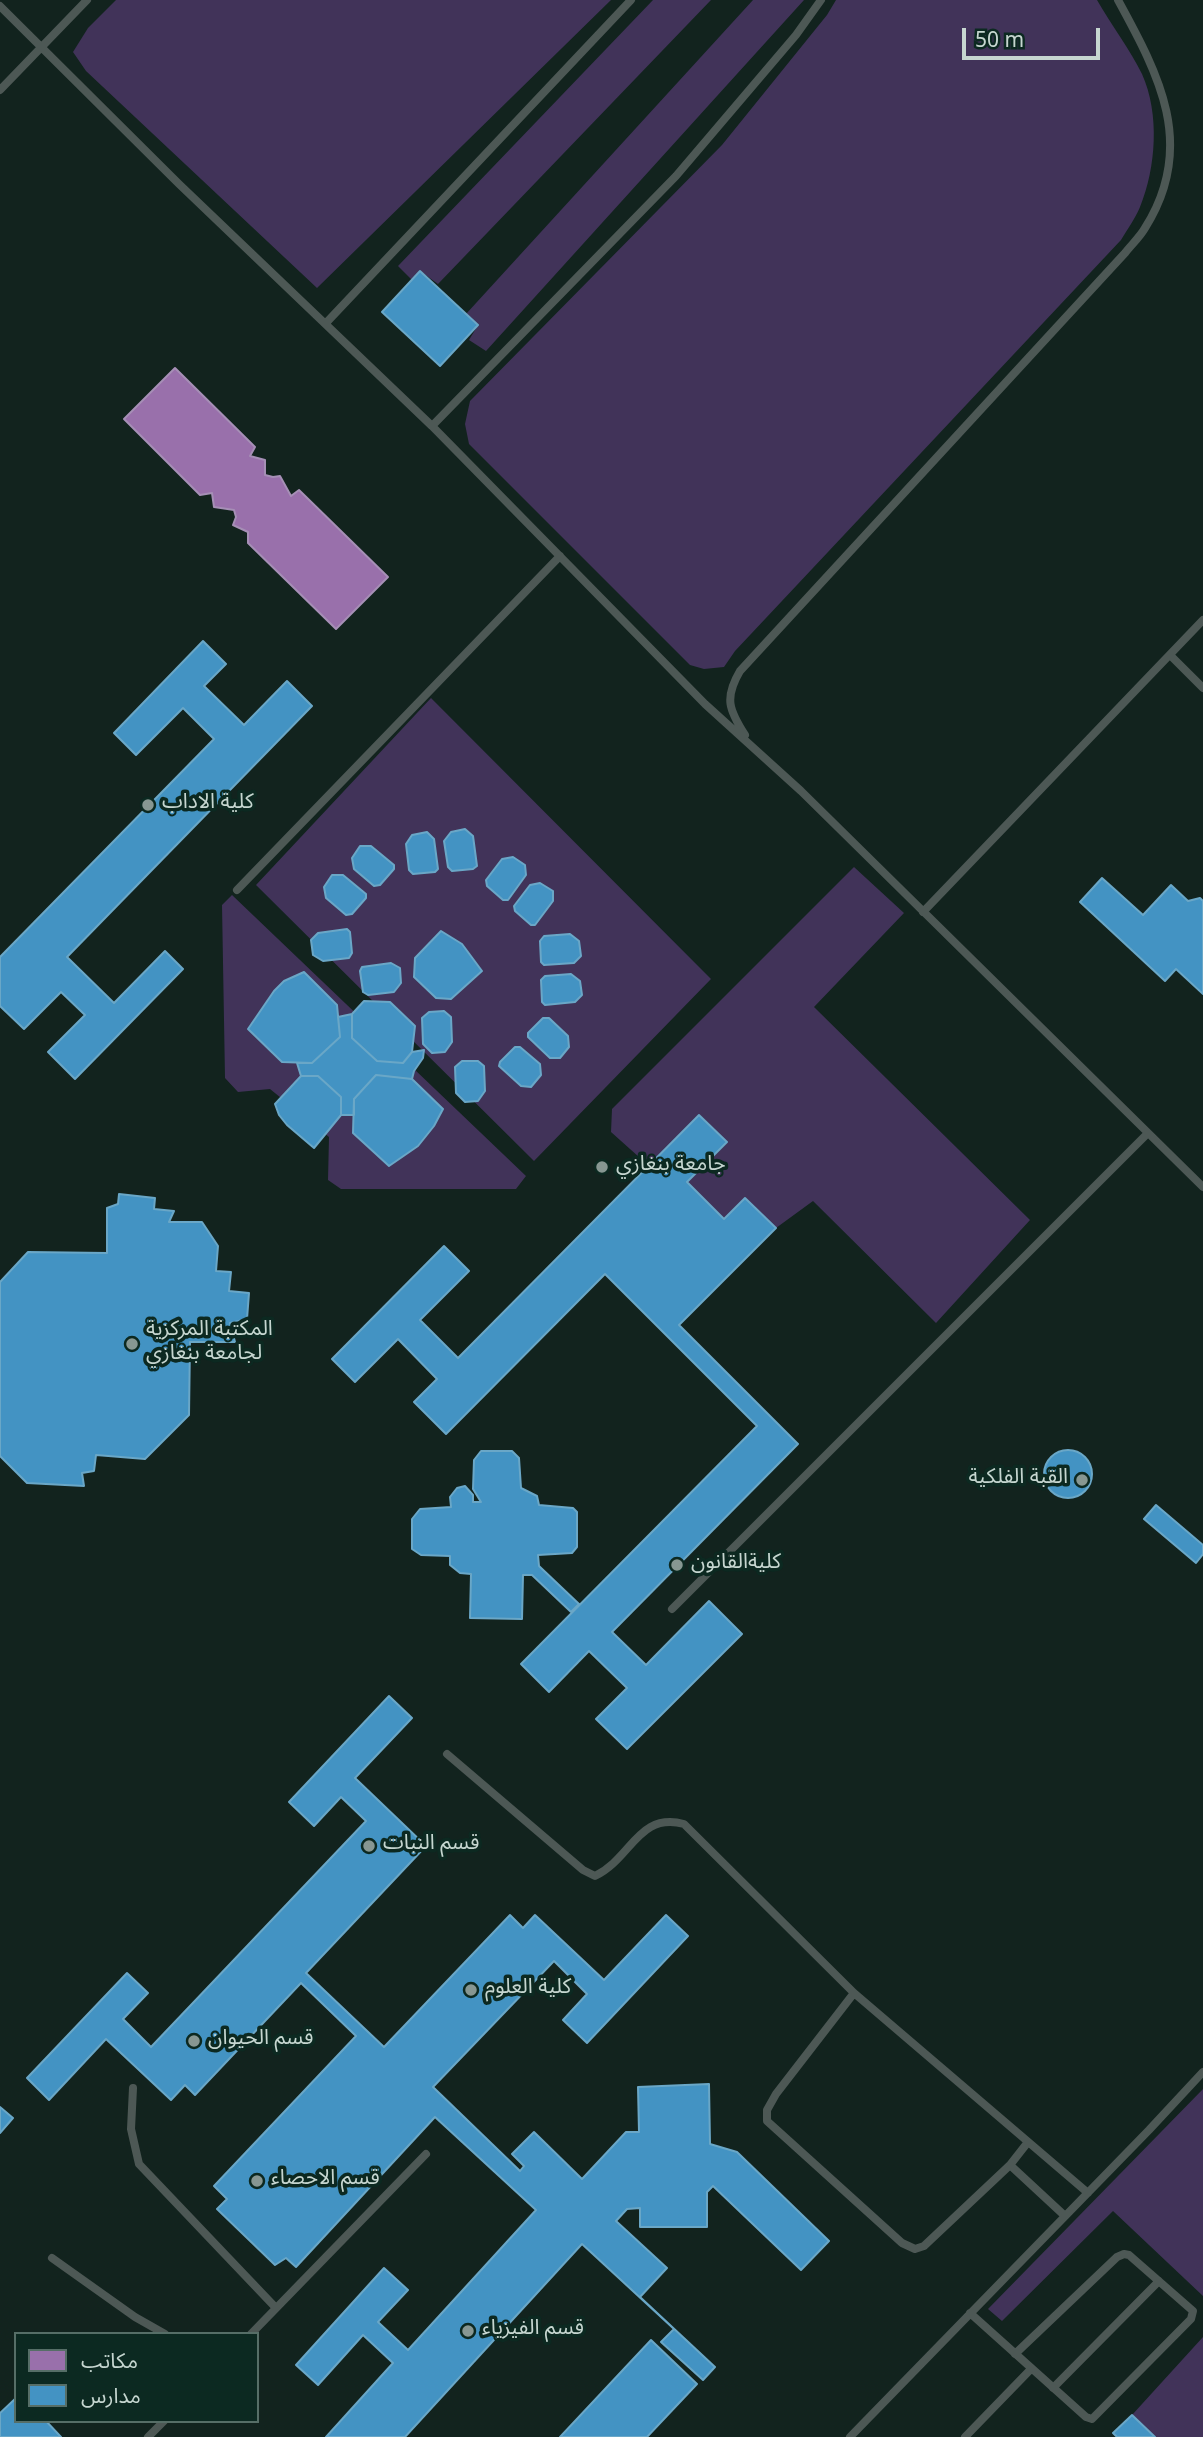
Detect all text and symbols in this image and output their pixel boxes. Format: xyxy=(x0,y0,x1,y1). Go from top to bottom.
scale bar xyxy=(965,14,1103,58)
text: 50 m xyxy=(975,18,1024,62)
place label: كلية الاداب xyxy=(162,792,254,818)
marker: كلية الاداب xyxy=(140,797,156,813)
place label: جامعة بنغازي xyxy=(616,1154,726,1180)
marker: جامعة بنغازي xyxy=(594,1159,610,1175)
place label: المكتبة المركزية لجامعة بنغازي xyxy=(146,1319,273,1369)
marker: المكتبة المركزية لجامعة بنغازي xyxy=(124,1336,140,1352)
place label: القبة الفلكية xyxy=(968,1467,1068,1493)
marker: القبة الفلكية xyxy=(1074,1472,1090,1488)
place label: كليةالقانون xyxy=(691,1552,781,1578)
marker: كليةالقانون xyxy=(669,1557,685,1573)
place label: قسم النبات xyxy=(383,1833,479,1859)
marker: قسم النبات xyxy=(361,1838,377,1854)
place label: كلية العلوم xyxy=(485,1977,571,2003)
marker: كلية العلوم xyxy=(463,1982,479,1998)
place label: قسم الحيوان xyxy=(208,2028,313,2054)
marker: قسم الحيوان xyxy=(186,2033,202,2049)
place label: قسم الاحصاء xyxy=(271,2168,380,2194)
marker: قسم الاحصاء xyxy=(249,2173,265,2189)
place label: قسم الفيزياء xyxy=(482,2318,584,2344)
marker: قسم الفيزياء xyxy=(460,2323,476,2339)
legend xyxy=(14,2332,259,2423)
text: مكاتب xyxy=(81,2339,138,2383)
text: مدارس xyxy=(81,2374,141,2418)

